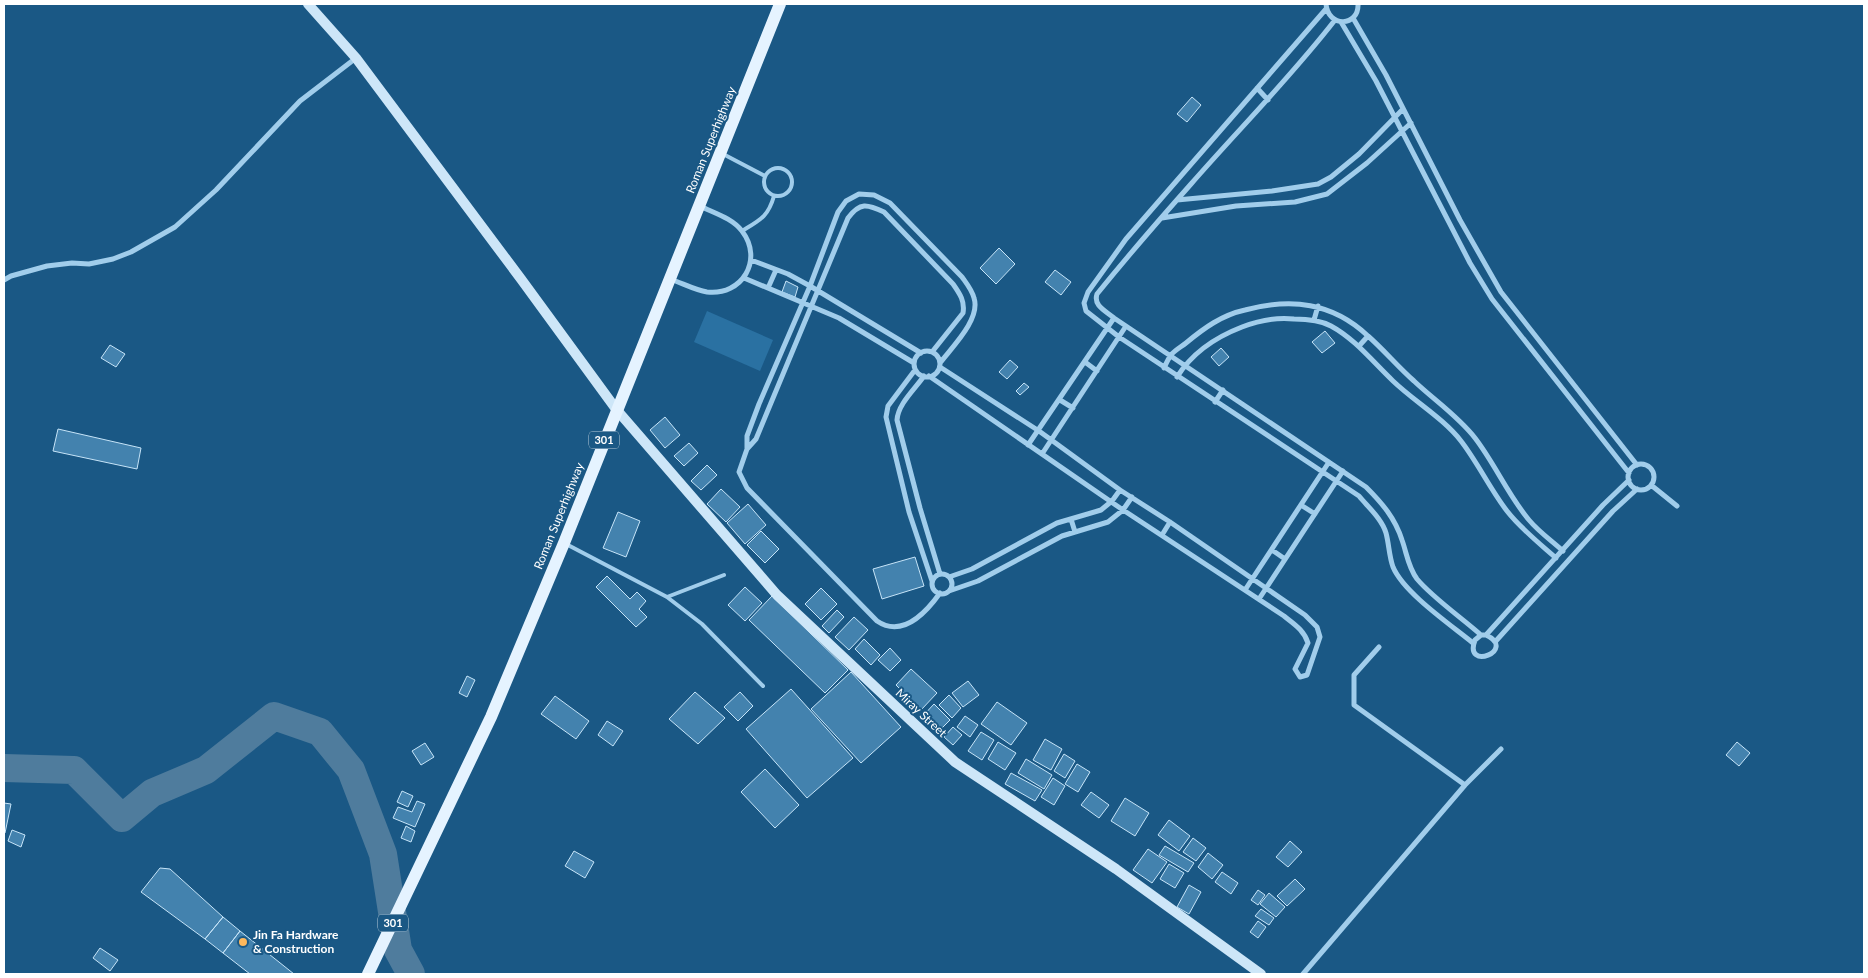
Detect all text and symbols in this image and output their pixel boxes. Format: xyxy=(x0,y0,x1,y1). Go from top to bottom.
street label: Roman Superhighway xyxy=(682,83,739,195)
road number: 301 xyxy=(589,432,619,448)
street label: Roman Superhighway xyxy=(530,459,587,571)
street label: Miray Street xyxy=(893,685,951,741)
road number: 301 xyxy=(378,914,408,931)
place label: Jin Fa Hardware & Construction xyxy=(253,927,339,956)
marker: Jin Fa Hardware & Construction xyxy=(237,936,249,948)

